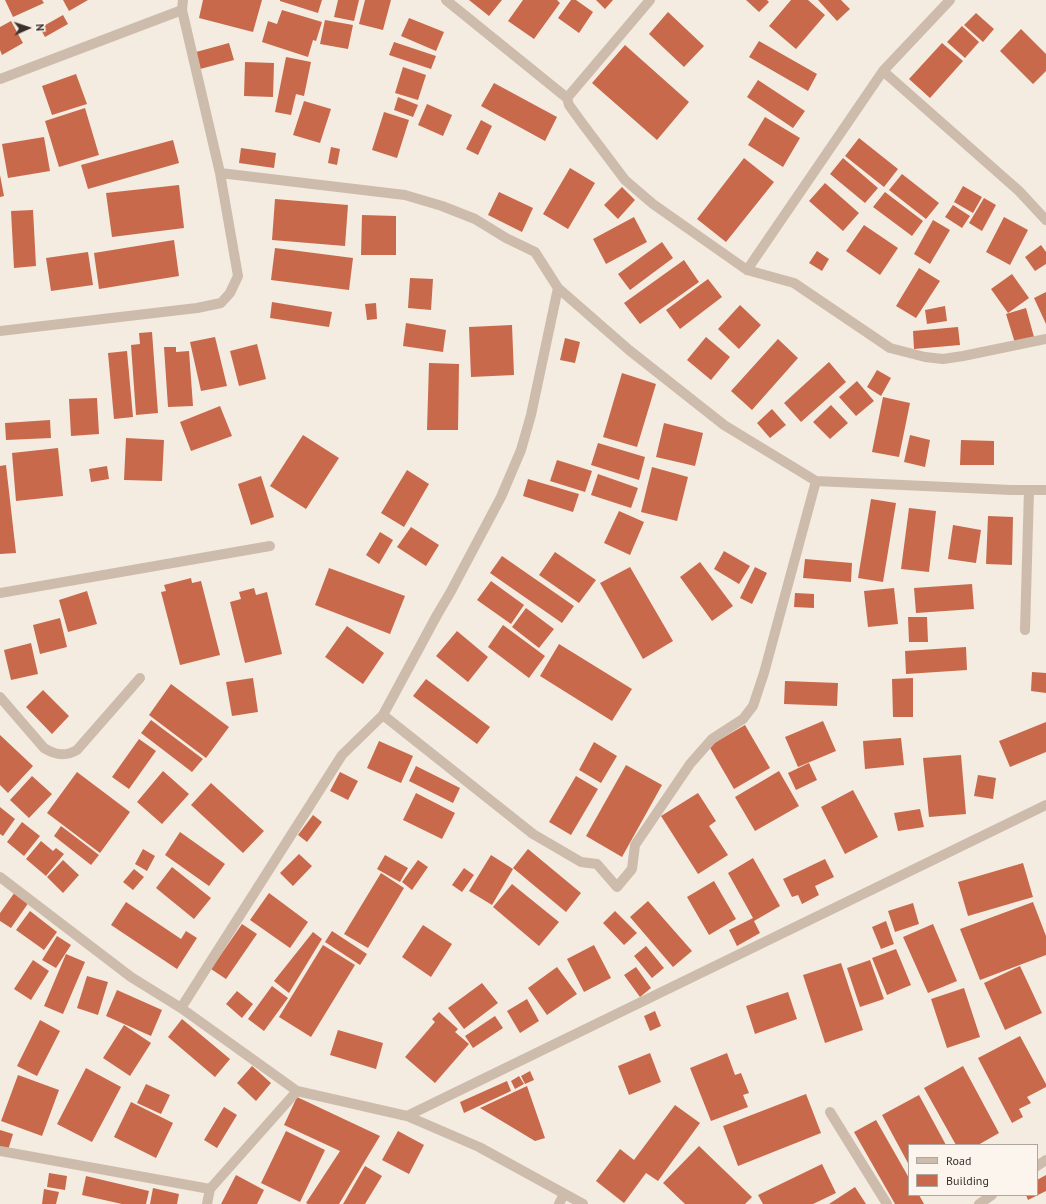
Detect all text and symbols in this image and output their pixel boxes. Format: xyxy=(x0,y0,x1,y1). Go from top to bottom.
north arrow xyxy=(8,8,48,48)
text: N xyxy=(33,23,47,31)
legend xyxy=(908,1144,1038,1196)
text: Road xyxy=(946,1153,971,1168)
text: Building xyxy=(946,1173,989,1188)

